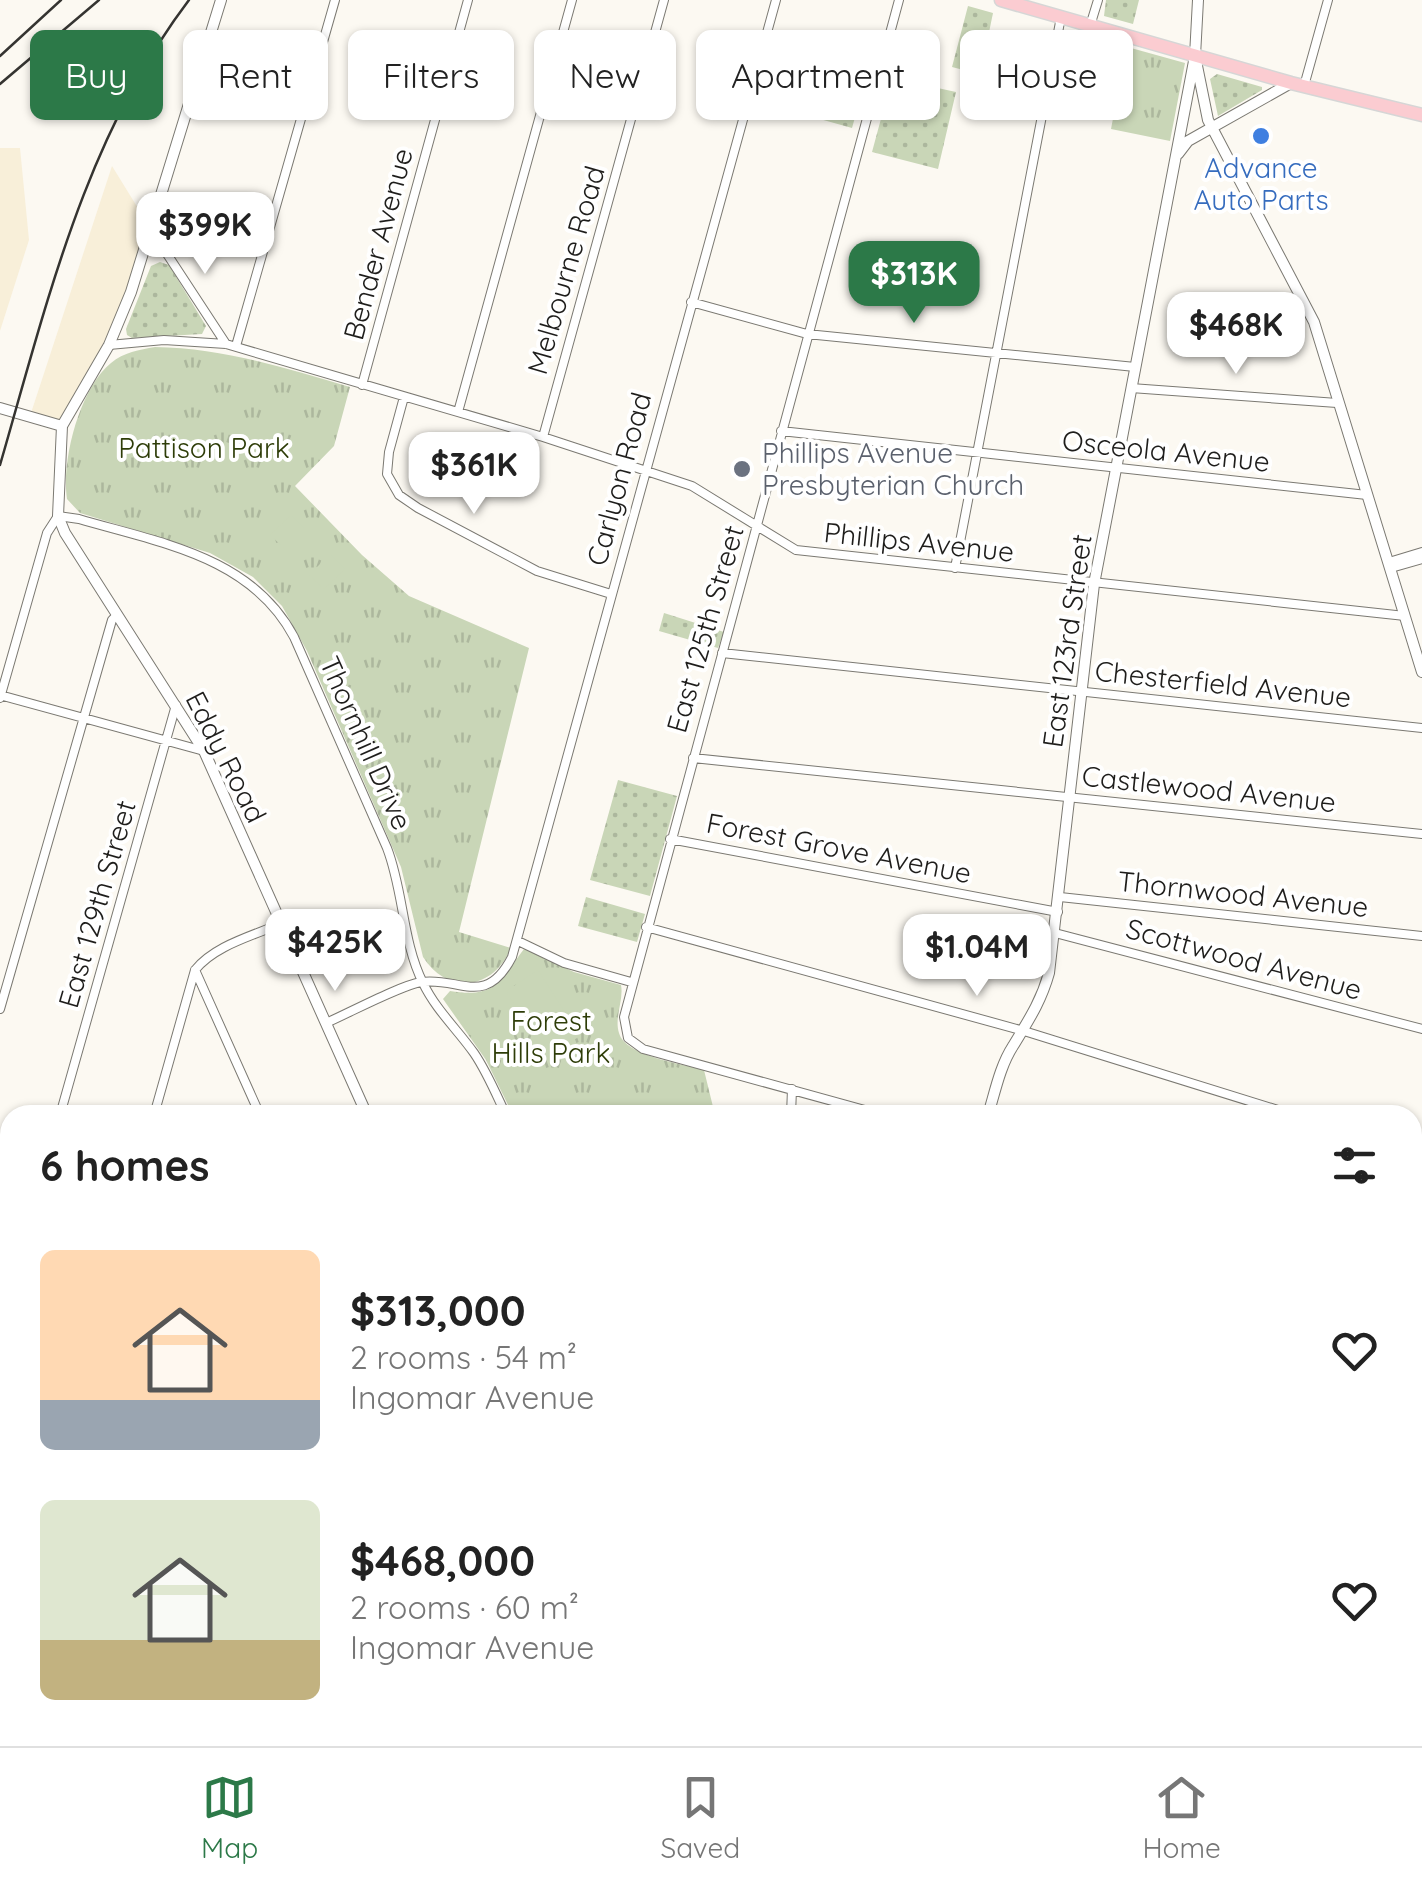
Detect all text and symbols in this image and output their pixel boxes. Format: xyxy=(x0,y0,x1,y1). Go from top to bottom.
chip: Buy xyxy=(30,30,163,120)
chip: Rent xyxy=(183,30,328,120)
chip: Filters xyxy=(348,30,514,120)
chip: New xyxy=(534,30,676,120)
chip: Apartment xyxy=(696,30,940,120)
chip: House xyxy=(960,30,1133,120)
marker: Advance Auto Parts xyxy=(1250,125,1272,147)
street label: Bender Avenue xyxy=(335,144,420,344)
place label: Advance Auto Parts xyxy=(1193,150,1329,217)
street label: Melbourne Road xyxy=(519,162,612,378)
pin: $399K xyxy=(135,192,275,277)
text: $399K xyxy=(158,204,252,244)
pin: $313K xyxy=(844,241,984,326)
text: $313K xyxy=(871,253,957,293)
pin: $468K xyxy=(1166,292,1306,377)
text: $468K xyxy=(1189,304,1283,344)
street label: Carlyon Road xyxy=(579,388,658,569)
street label: Osceola Avenue xyxy=(1060,422,1272,479)
park label: Pattison Park xyxy=(118,430,290,465)
pin: $361K xyxy=(404,432,544,517)
place label: Phillips Avenue Presbyterian Church xyxy=(762,435,1024,502)
text: $361K xyxy=(431,444,517,484)
marker: Phillips Avenue Presbyterian Church xyxy=(731,458,753,480)
street label: Phillips Avenue xyxy=(822,514,1016,569)
street label: East 125th Street xyxy=(658,521,751,736)
street label: East 123rd Street xyxy=(1034,532,1099,750)
street label: Thornhill Drive xyxy=(313,650,420,835)
street label: Chesterfield Avenue xyxy=(1093,653,1353,714)
street label: Eddy Road xyxy=(178,685,274,828)
street label: Castlewood Avenue xyxy=(1080,758,1338,819)
street label: East 129th Street xyxy=(50,796,143,1012)
street label: Forest Grove Avenue xyxy=(704,805,974,890)
street label: Thornwood Avenue xyxy=(1116,863,1370,924)
pin: $425K xyxy=(265,909,405,994)
street label: Scottwood Avenue xyxy=(1122,910,1366,1007)
pin: $1.04M xyxy=(896,914,1058,999)
text: $425K xyxy=(287,921,383,961)
text: $1.04M xyxy=(925,926,1029,966)
park label: Forest Hills Park xyxy=(491,1003,611,1070)
icon: filters xyxy=(1327,1138,1382,1193)
text: 6 homes xyxy=(40,1139,210,1192)
text: $313,000 xyxy=(350,1284,525,1337)
icon: home xyxy=(120,1290,240,1410)
icon: heart xyxy=(1327,1323,1382,1378)
text: 2 rooms · 54 m² xyxy=(350,1337,577,1377)
text: Ingomar Avenue xyxy=(350,1377,594,1417)
text: $468,000 xyxy=(350,1534,535,1587)
icon: home xyxy=(120,1540,240,1660)
icon: heart xyxy=(1327,1573,1382,1628)
text: 2 rooms · 60 m² xyxy=(350,1587,579,1627)
text: Ingomar Avenue xyxy=(350,1627,594,1667)
tab: Map xyxy=(201,1770,258,1865)
tab: Saved xyxy=(660,1770,740,1865)
tab: Home xyxy=(1142,1770,1221,1865)

